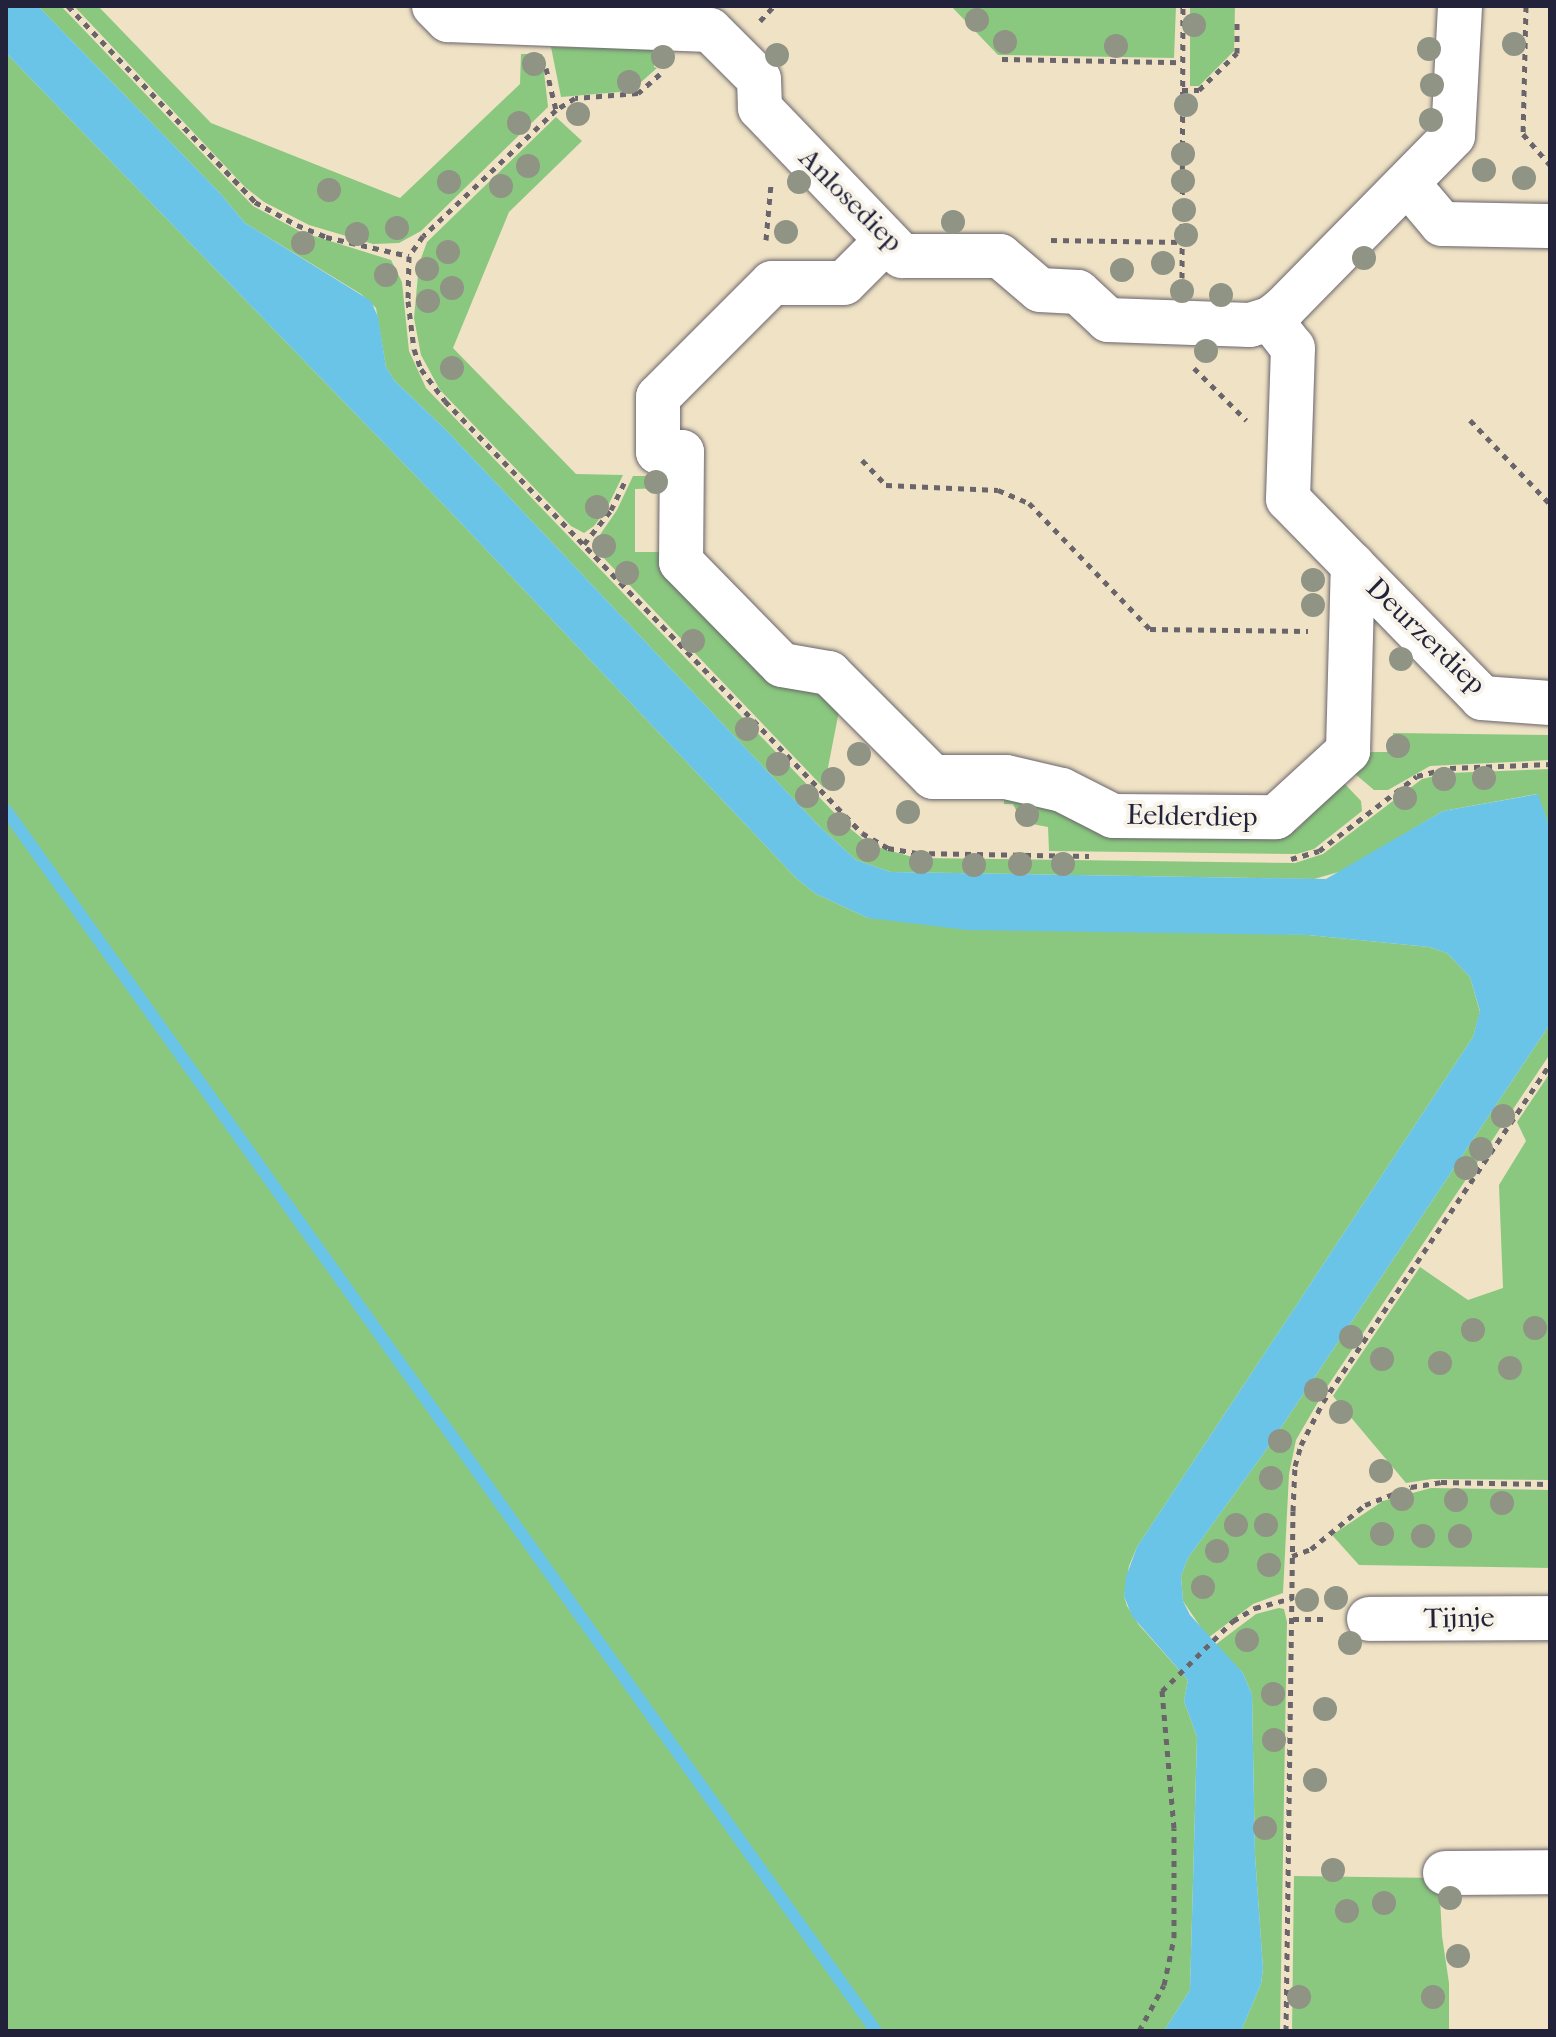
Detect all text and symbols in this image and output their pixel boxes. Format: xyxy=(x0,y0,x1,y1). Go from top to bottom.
street label: Anlosediep xyxy=(792,141,910,259)
street label: Deurzerdiep xyxy=(1359,571,1493,701)
street label: Eelderdiep xyxy=(1126,798,1258,834)
street label: Tijnje xyxy=(1423,1601,1495,1635)

